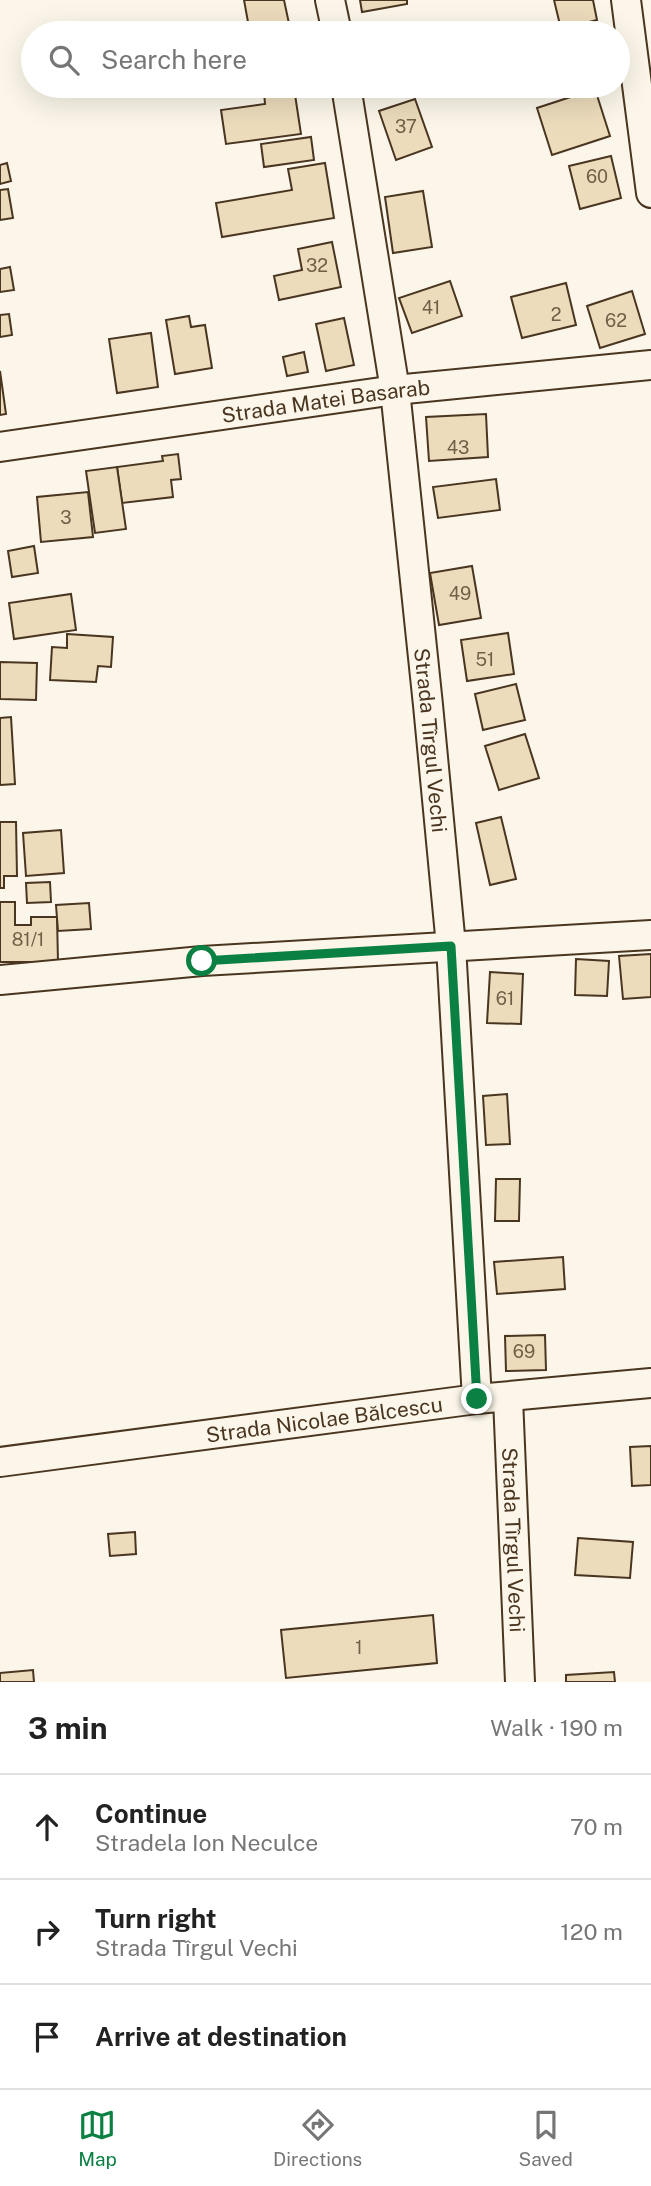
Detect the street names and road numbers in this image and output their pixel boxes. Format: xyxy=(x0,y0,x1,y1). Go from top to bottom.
street label: Strada Matei Basarab xyxy=(220,374,431,427)
street label: Strada Tîrgul Vechi xyxy=(410,647,453,834)
street label: Strada Nicolae Bălcescu xyxy=(204,1391,444,1447)
street label: Strada Tîrgul Vechi xyxy=(498,1447,530,1633)

